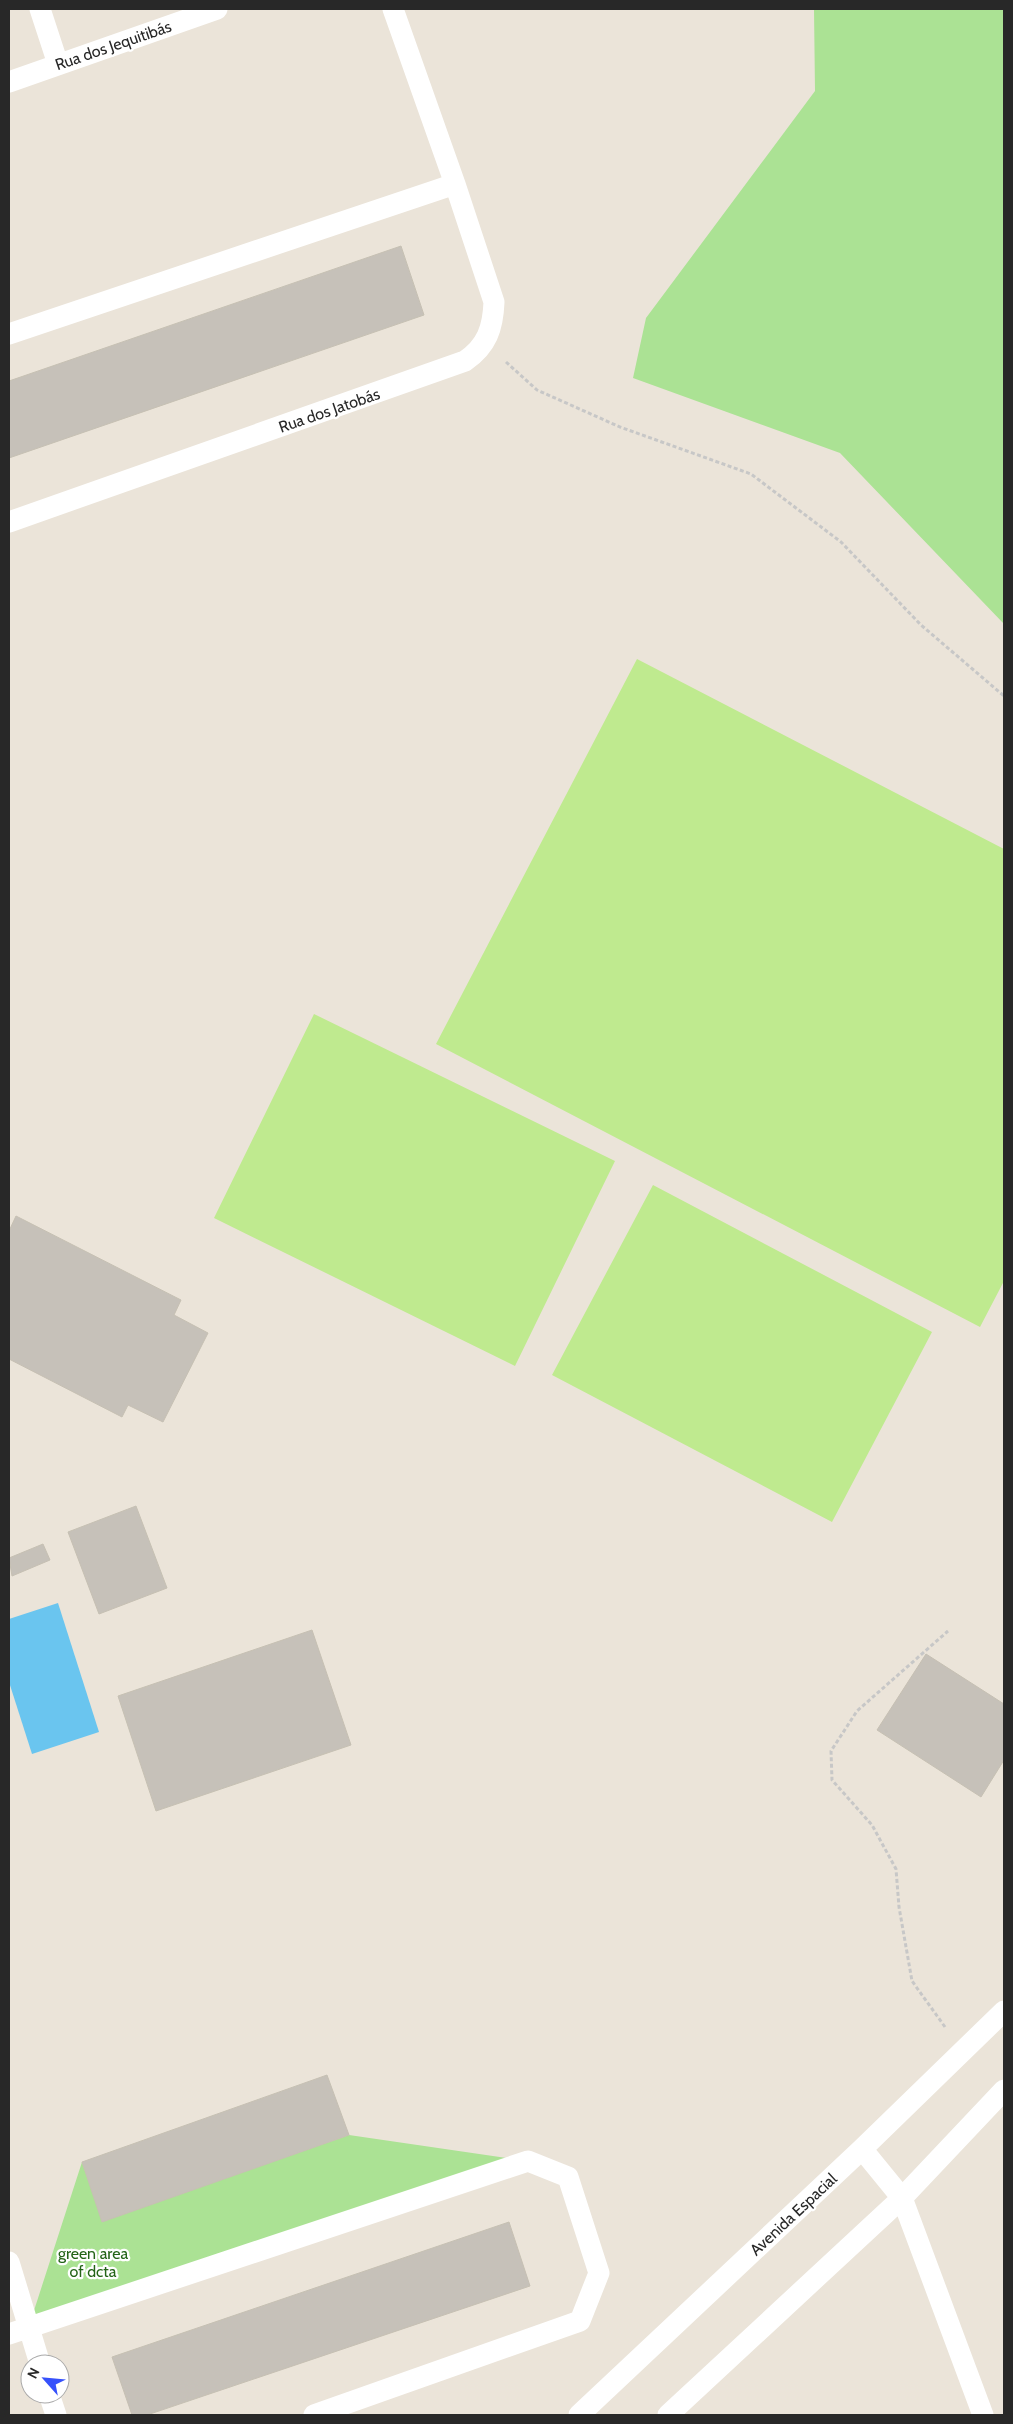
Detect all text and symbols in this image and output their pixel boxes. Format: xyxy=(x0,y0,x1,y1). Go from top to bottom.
street label: Rua dos Jequitibás xyxy=(53,17,174,74)
street label: Rua dos Jatobás xyxy=(276,384,383,437)
street label: Avenida Espacial xyxy=(746,2169,841,2259)
park label: green area of dcta xyxy=(58,2244,128,2281)
north arrow xyxy=(20,2354,70,2404)
text: N xyxy=(23,2365,44,2382)

